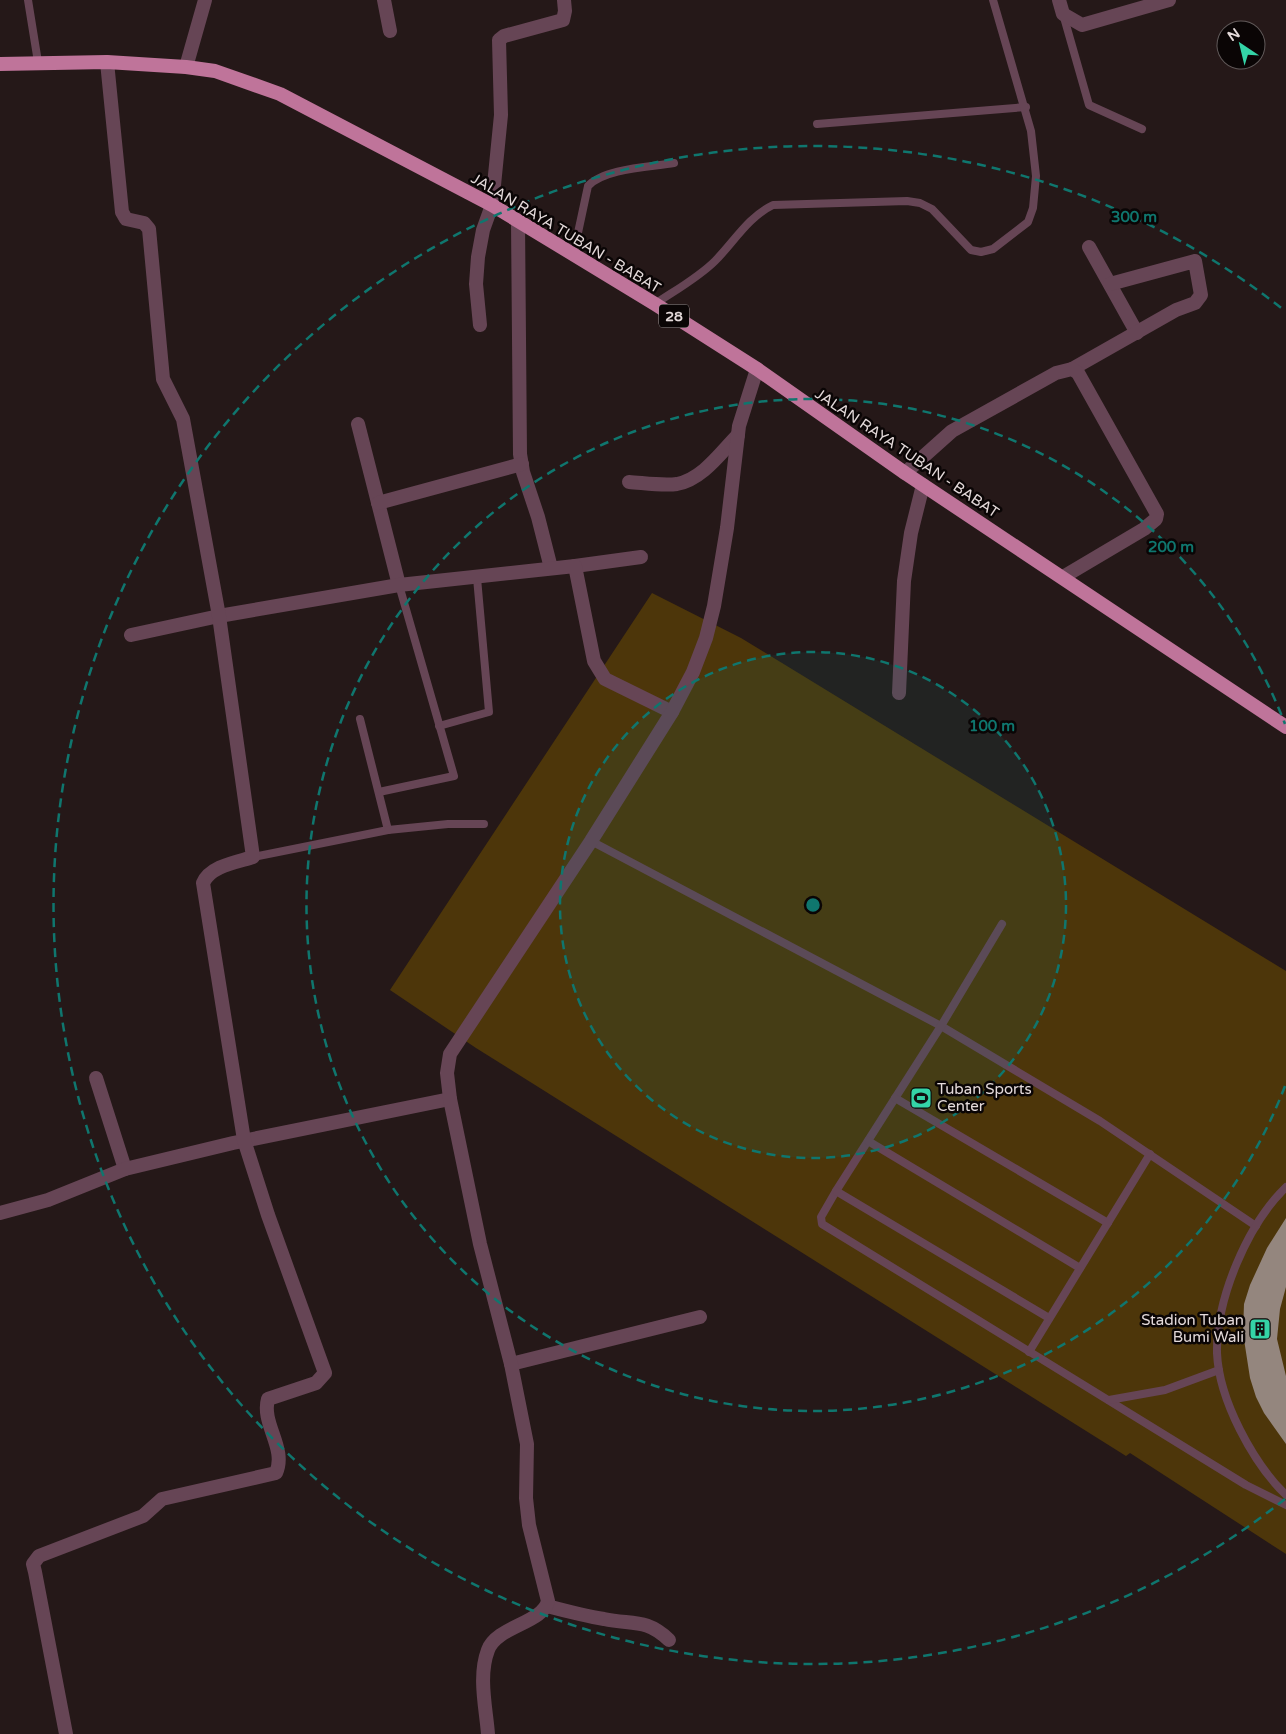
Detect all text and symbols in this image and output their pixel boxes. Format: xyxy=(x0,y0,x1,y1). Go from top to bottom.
north arrow xyxy=(1216,20,1266,70)
text: N xyxy=(1224,25,1243,45)
street label: JALAN RAYA TUBAN - BABAT xyxy=(468,169,664,297)
text: 300 m xyxy=(1111,208,1157,226)
road number: 28 xyxy=(659,304,689,328)
street label: JALAN RAYA TUBAN - BABAT xyxy=(812,385,1002,521)
text: 200 m xyxy=(1148,538,1194,556)
text: 100 m xyxy=(969,717,1015,735)
centre of rings xyxy=(804,896,822,914)
place label: Tuban Sports Center xyxy=(937,1080,1032,1115)
sports icon: Tuban Sports Center xyxy=(909,1086,933,1110)
place label: Stadion Tuban Bumi Wali xyxy=(1141,1311,1244,1346)
building icon: Stadion Tuban Bumi Wali xyxy=(1248,1317,1272,1341)

